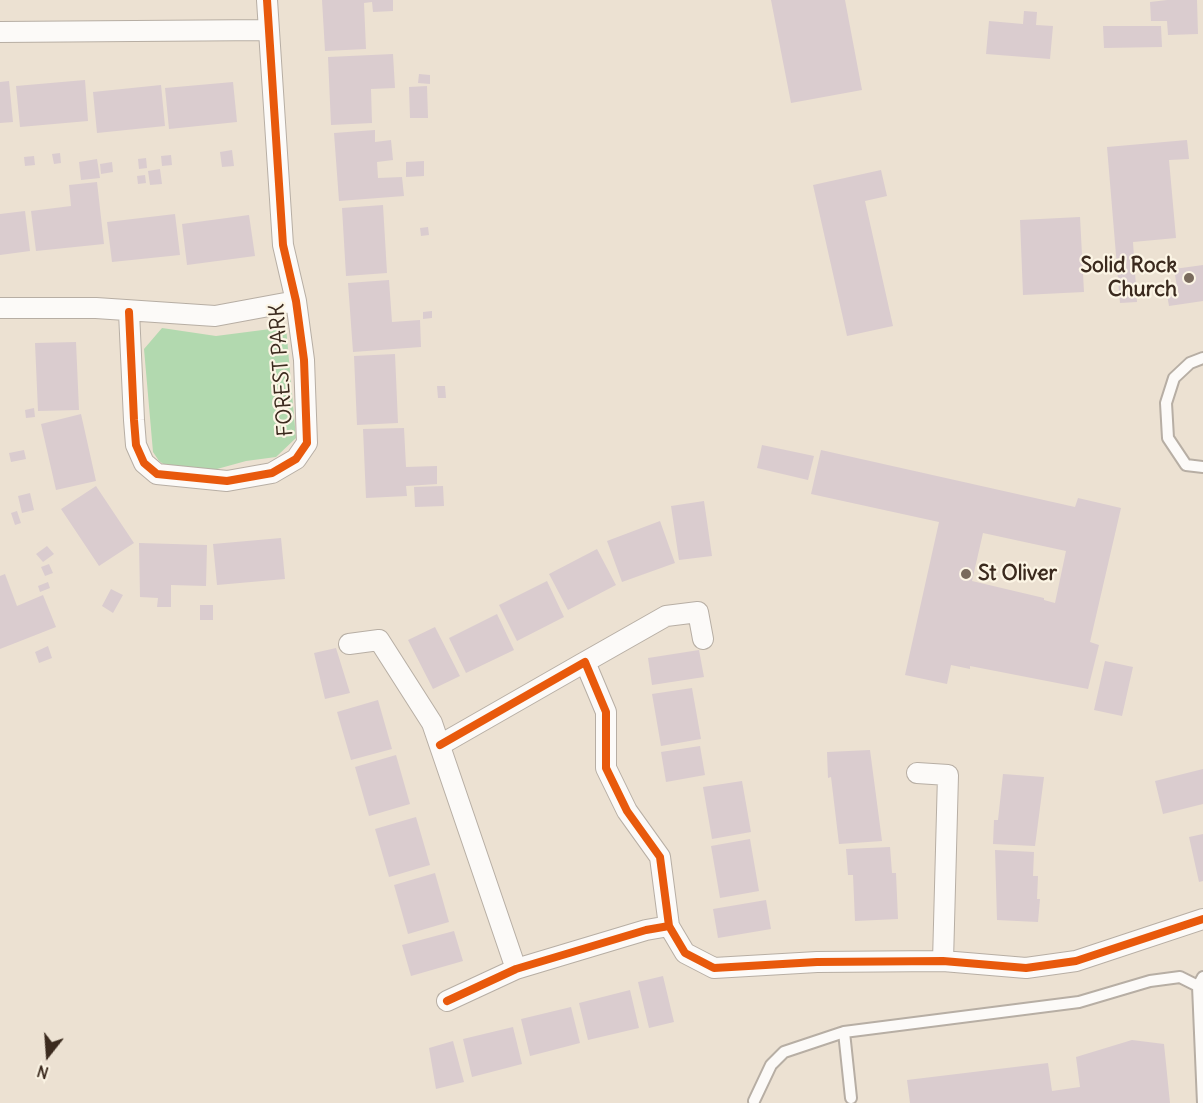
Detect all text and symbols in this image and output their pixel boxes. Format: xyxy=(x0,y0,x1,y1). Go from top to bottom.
place label: Solid Rock Church xyxy=(1080,253,1177,303)
marker: Solid Rock Church xyxy=(1182,271,1196,285)
street label: FOREST PARK xyxy=(265,303,299,437)
place label: St Oliver xyxy=(978,561,1057,587)
marker: St Oliver xyxy=(959,567,973,581)
north arrow xyxy=(18,1025,78,1085)
text: N xyxy=(35,1061,51,1083)

